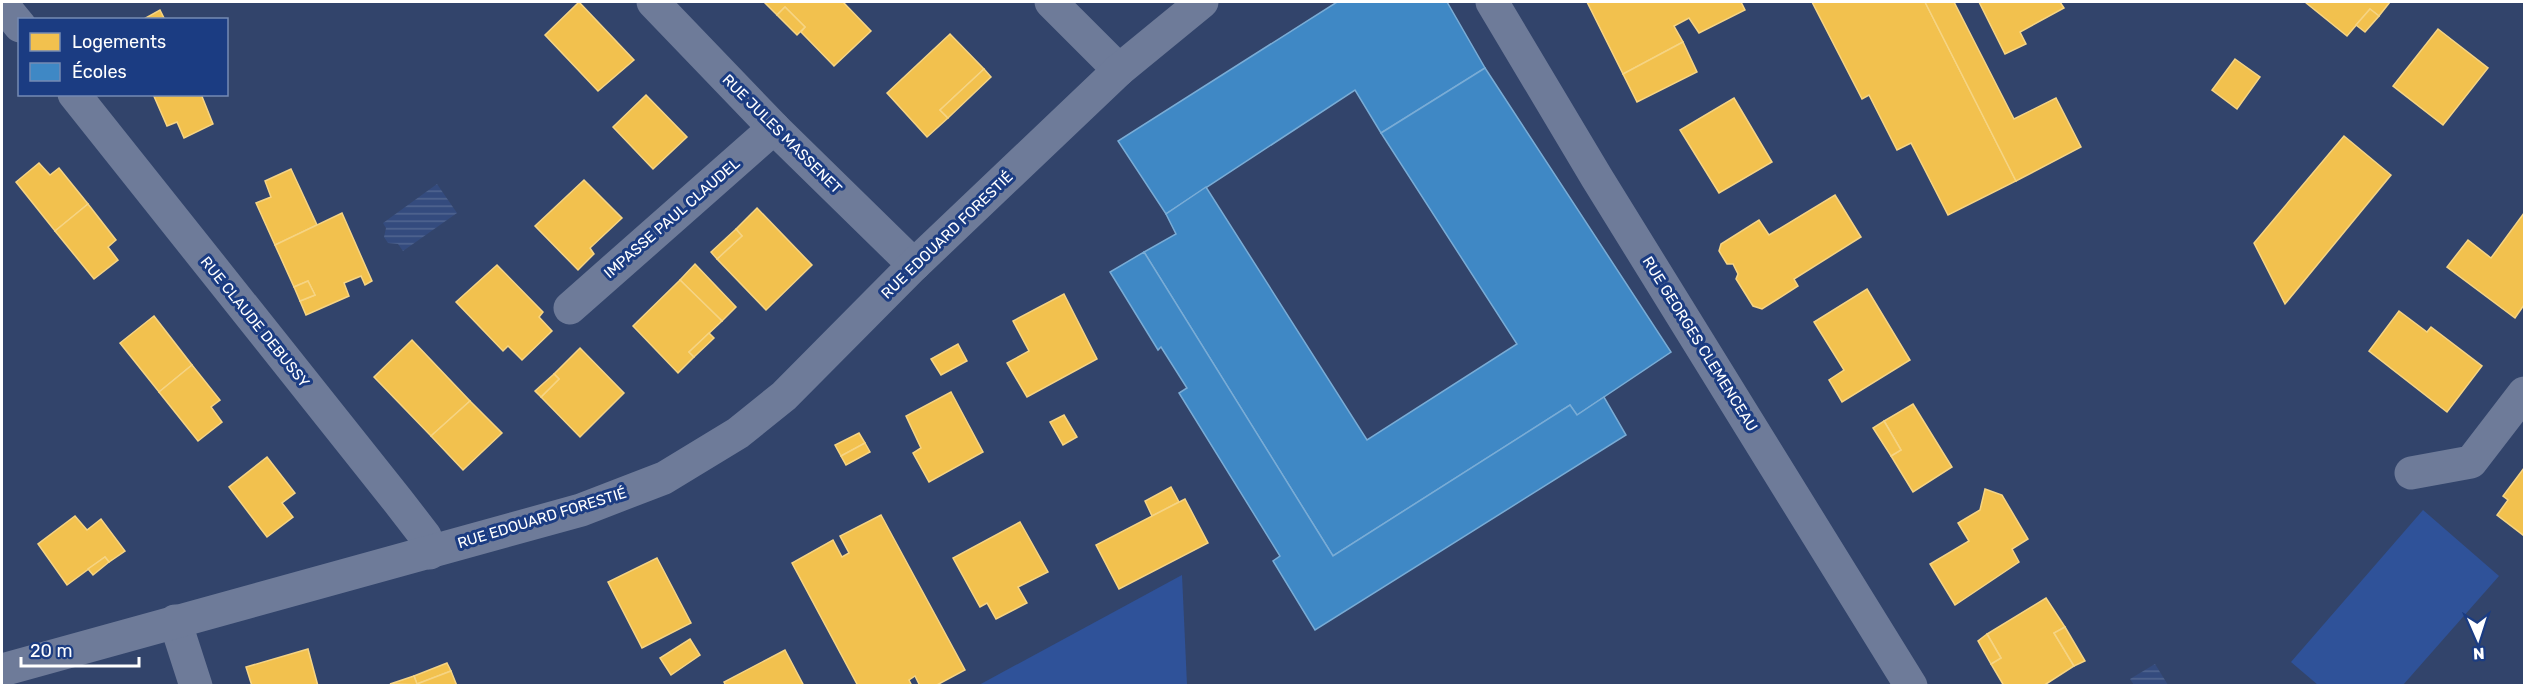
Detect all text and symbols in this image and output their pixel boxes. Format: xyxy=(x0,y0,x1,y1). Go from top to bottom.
legend xyxy=(18,18,228,96)
text: Logements xyxy=(72,31,166,53)
text: Écoles xyxy=(72,61,127,83)
street label: RUE JULES MASSENET xyxy=(719,71,846,198)
street label: IMPASSE PAUL CLAUDEL xyxy=(600,154,744,282)
street label: RUE EDOUARD FORESTIÉ xyxy=(878,167,1016,303)
street label: RUE CLAUDE DEBUSSY xyxy=(197,253,313,391)
street label: RUE GEORGES CLEMENCEAU xyxy=(1639,253,1761,435)
street label: RUE EDOUARD FORESTIÉ xyxy=(455,484,629,552)
north arrow xyxy=(2448,609,2508,669)
scale bar xyxy=(21,630,140,668)
text: 20 m xyxy=(30,640,72,662)
text: N xyxy=(2473,644,2485,663)

